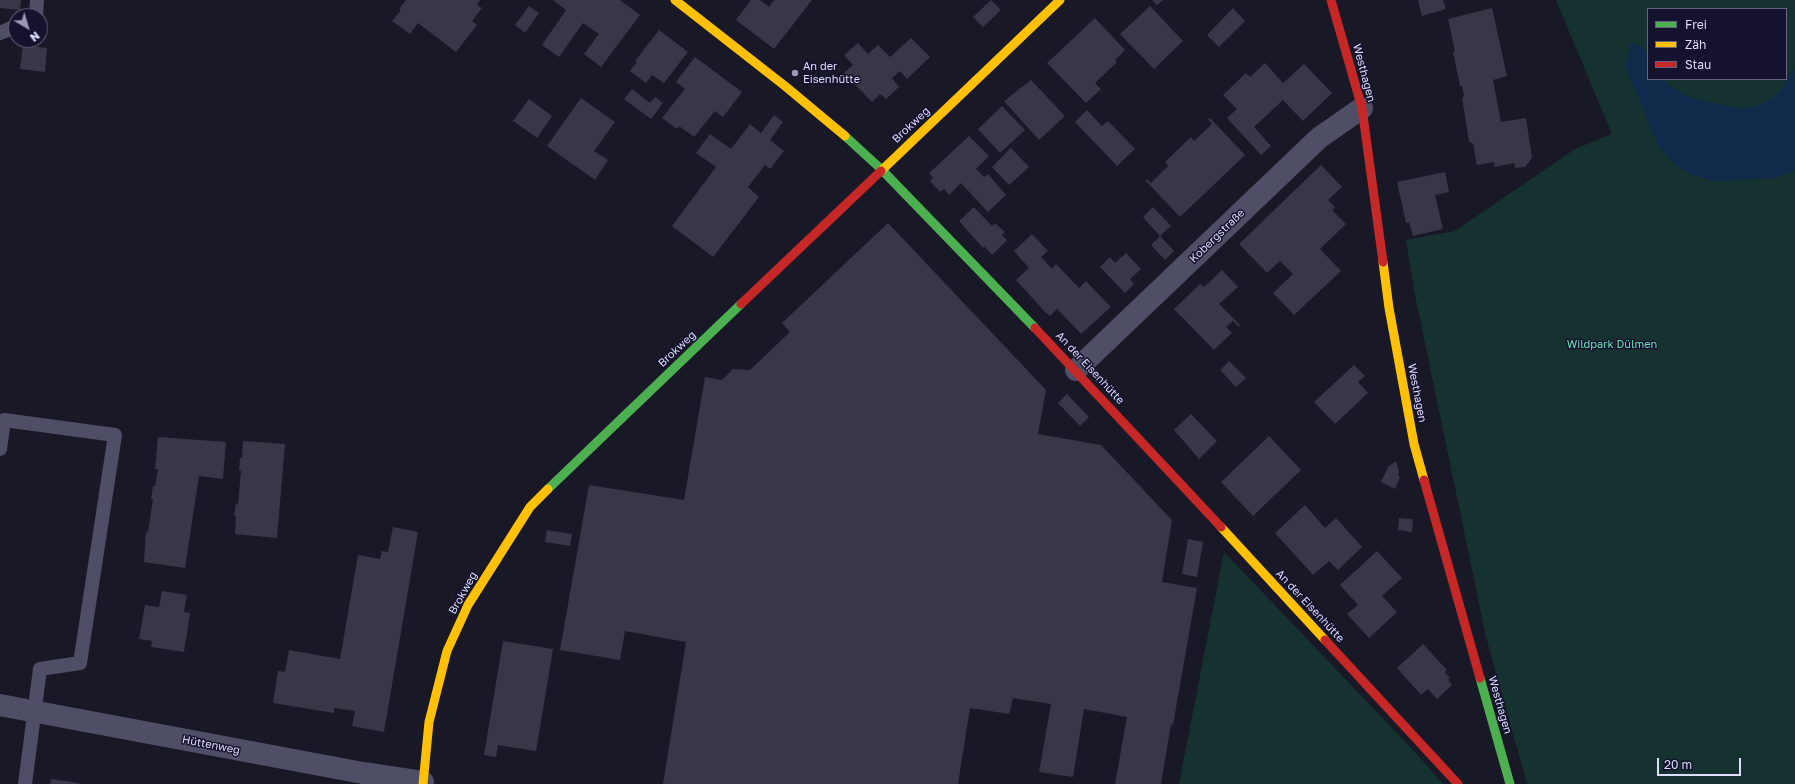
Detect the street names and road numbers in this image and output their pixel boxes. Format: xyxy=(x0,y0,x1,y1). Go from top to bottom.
street label: Westhagen xyxy=(1350,42,1378,104)
street label: Brokweg xyxy=(890,104,932,146)
street label: Kobergstraße xyxy=(1187,206,1247,266)
street label: Brokweg xyxy=(656,328,698,370)
street label: An der Eisenhütte xyxy=(1053,329,1127,407)
street label: Westhagen xyxy=(1405,362,1429,424)
street label: An der Eisenhütte xyxy=(1273,567,1347,645)
street label: Brokweg xyxy=(446,570,480,616)
street label: Westhagen xyxy=(1485,675,1515,735)
street label: Hüttenweg xyxy=(181,733,241,757)

